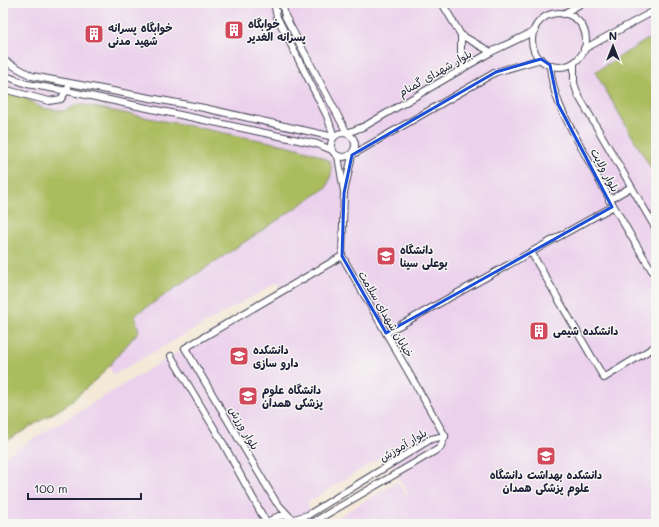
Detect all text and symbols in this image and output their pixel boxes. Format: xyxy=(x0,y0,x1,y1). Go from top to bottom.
place label: خوابگاه پسرانه الغدیر xyxy=(247,16,307,45)
building icon: خوابگاه پسرانه الغدیر xyxy=(223,19,245,41)
place label: خوابگاه پسرانه شهید مدنی xyxy=(108,20,172,49)
building icon: خوابگاه پسرانه شهید مدنی xyxy=(83,23,105,45)
north arrow xyxy=(593,26,633,66)
text: N xyxy=(609,28,617,43)
street label: بلوار شهدای گمنام xyxy=(395,45,475,101)
street label: بلوار ولایت xyxy=(587,145,623,195)
place label: دانشگاه بوعلی سینا xyxy=(400,242,448,271)
school or university icon: دانشگاه بوعلی سینا xyxy=(375,245,397,267)
street label: خیابان شهدای سلامت xyxy=(355,268,417,360)
building icon: دانشکده شیمی xyxy=(528,320,550,342)
place label: دانشکده شیمی xyxy=(553,323,618,339)
place label: دانشکده دارو سازی xyxy=(253,342,299,371)
school or university icon: دانشکده دارو سازی xyxy=(228,345,250,367)
place label: دانشگاه علوم پزشکی همدان xyxy=(262,382,324,411)
school or university icon: دانشگاه علوم پزشکی همدان xyxy=(237,385,259,407)
street label: بلوار ورزش xyxy=(225,403,263,453)
street label: بلوار آموزش xyxy=(376,425,430,465)
school or university icon: دانشکده بهداشت دانشگاه علوم پزشکی همدان xyxy=(535,445,557,467)
place label: دانشکده بهداشت دانشگاه علوم پزشکی همدان xyxy=(490,467,602,497)
scale bar xyxy=(28,475,141,501)
text: 100 m xyxy=(34,480,68,496)

